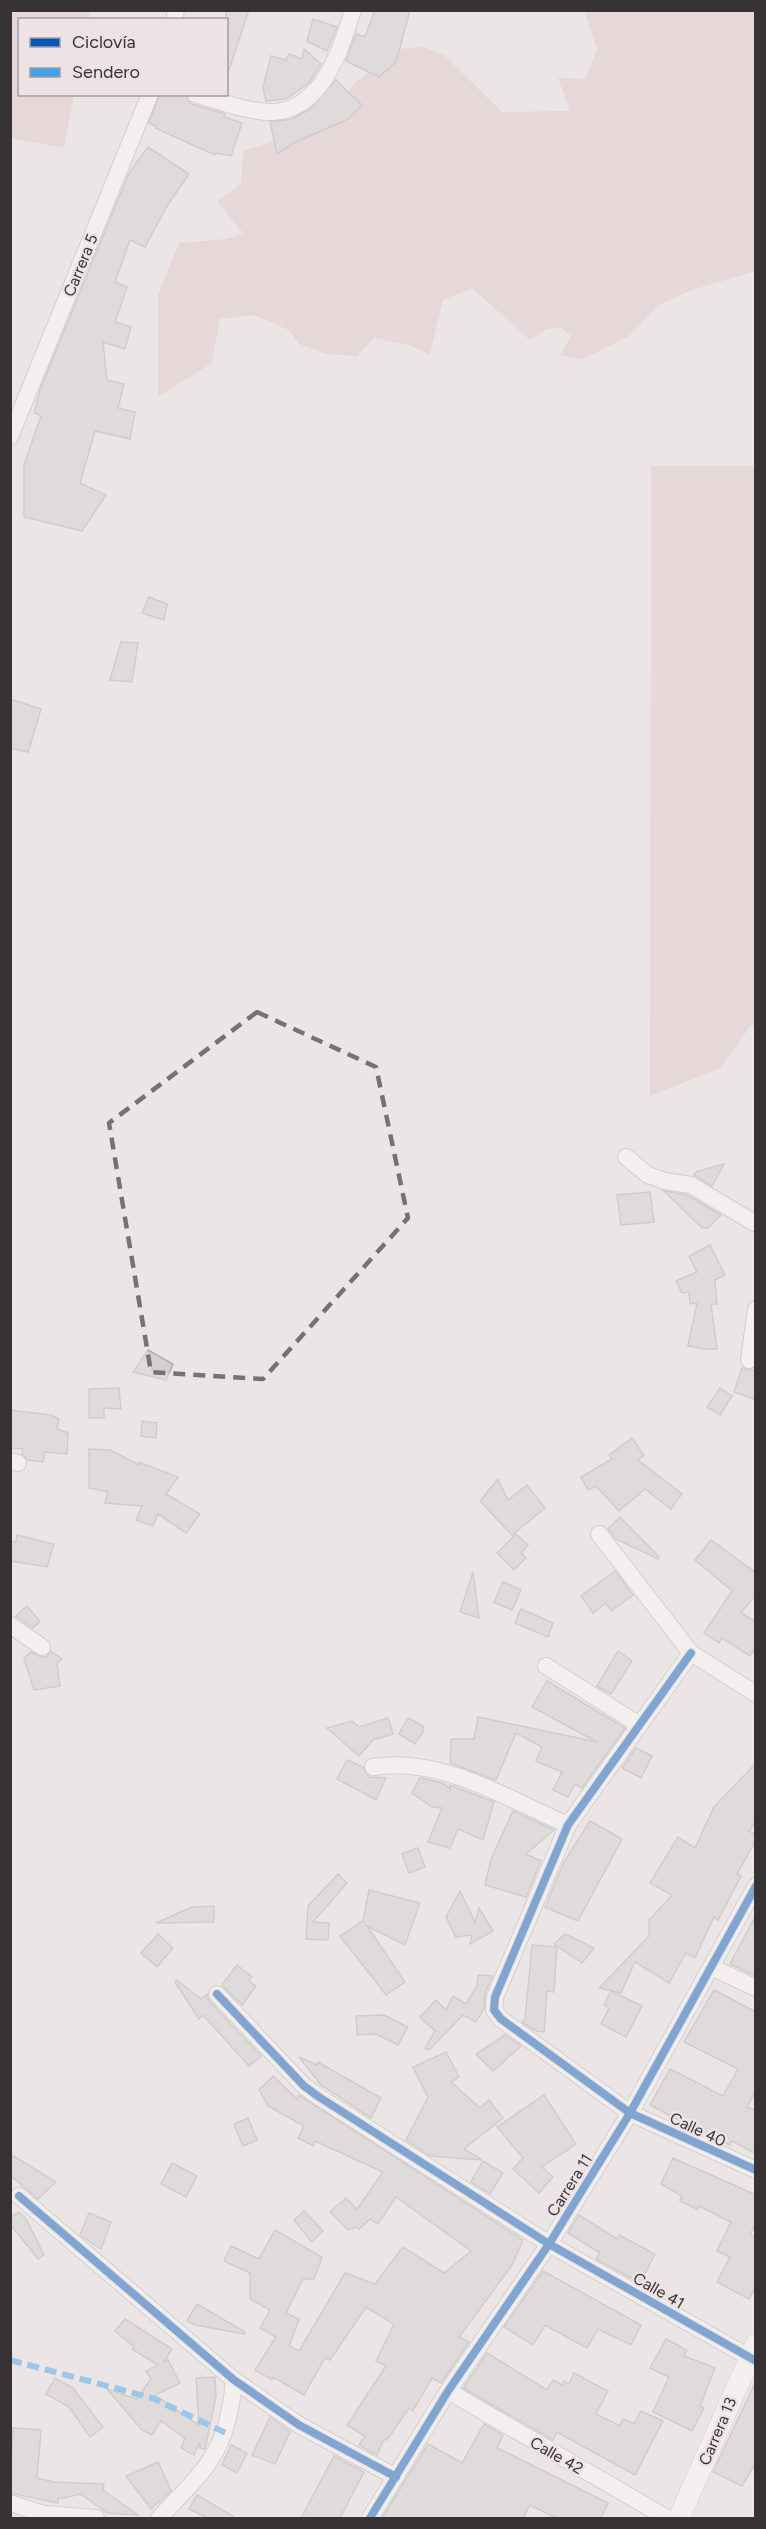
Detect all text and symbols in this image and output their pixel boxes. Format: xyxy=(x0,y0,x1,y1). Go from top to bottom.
legend xyxy=(18,18,228,96)
text: Ciclovía xyxy=(72,31,136,53)
text: Sendero xyxy=(72,61,140,83)
street label: Carrera 5 xyxy=(59,231,102,299)
street label: Calle 40 xyxy=(667,2108,729,2151)
street label: Carrera 11 xyxy=(543,2151,596,2220)
street label: Calle 41 xyxy=(630,2268,688,2313)
street label: Carrera 13 xyxy=(695,2394,740,2468)
street label: Calle 42 xyxy=(527,2433,587,2478)

